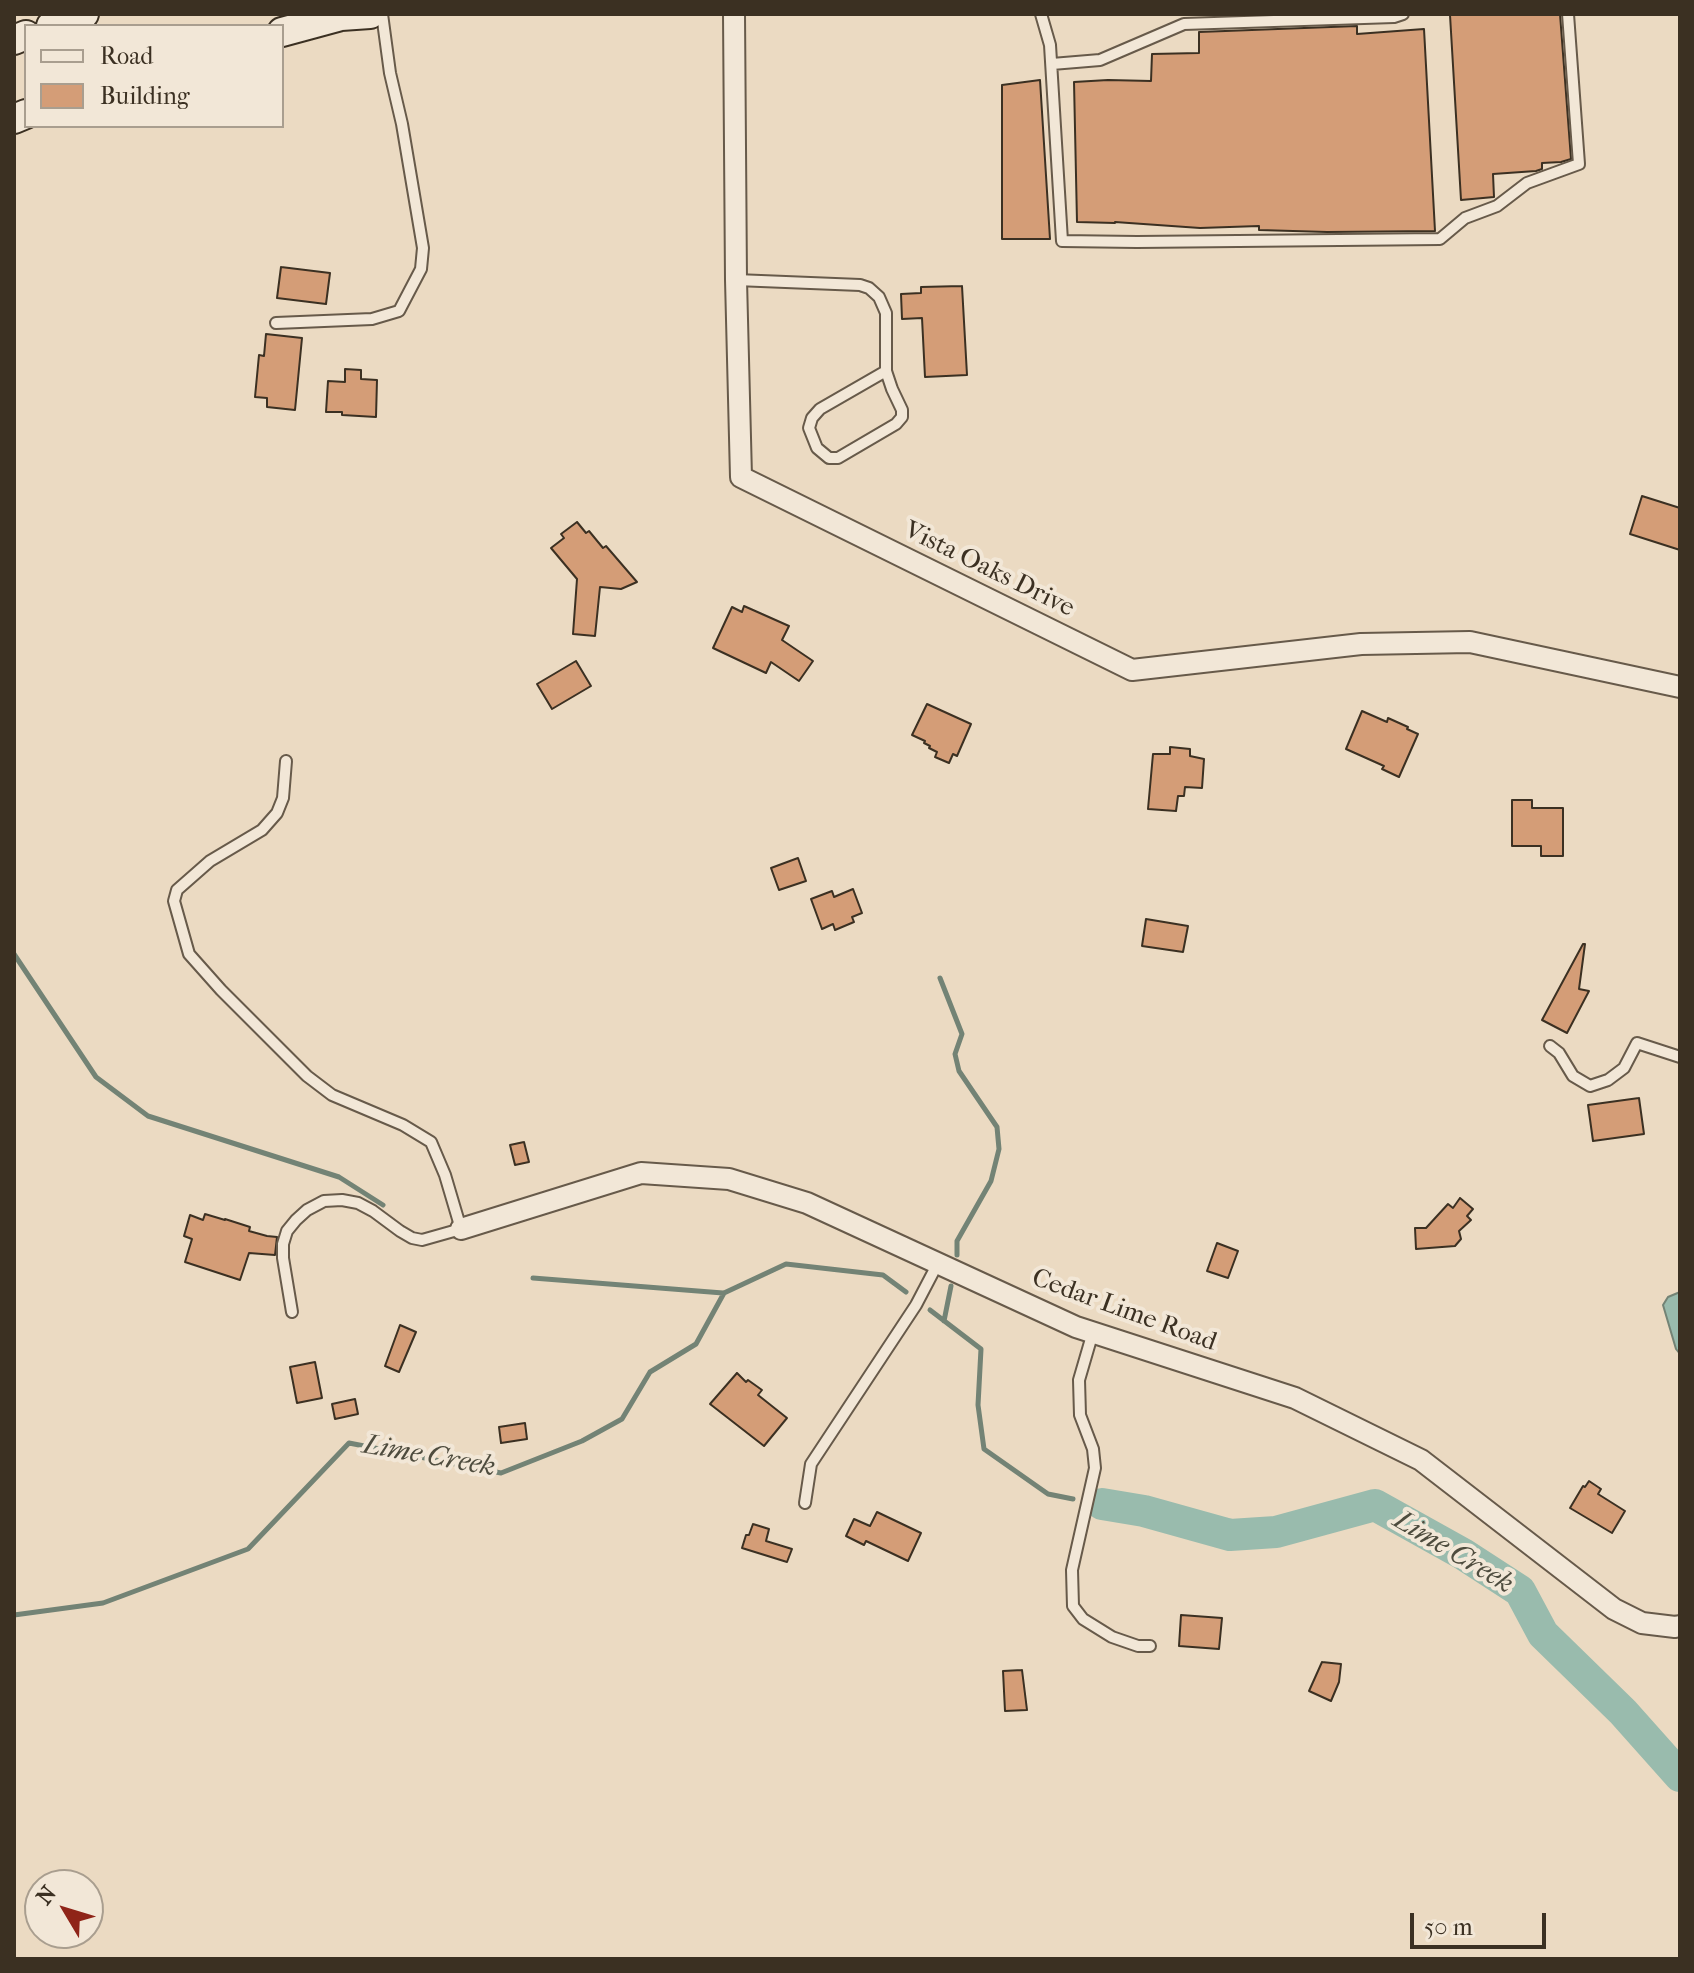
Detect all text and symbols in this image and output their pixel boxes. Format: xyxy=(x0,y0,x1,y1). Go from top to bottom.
legend xyxy=(24,24,284,128)
text: Road xyxy=(100,42,153,70)
text: Building xyxy=(100,82,190,110)
street label: Vista Oaks Drive xyxy=(899,515,1079,625)
street label: Cedar Lime Road xyxy=(1027,1263,1221,1359)
water label: Lime Creek xyxy=(360,1429,498,1485)
water label: Lime Creek xyxy=(1387,1504,1519,1602)
north arrow xyxy=(24,1869,104,1949)
text: N xyxy=(31,1881,62,1910)
scale bar xyxy=(1414,1897,1550,1947)
text: 50 m xyxy=(1424,1913,1473,1941)

